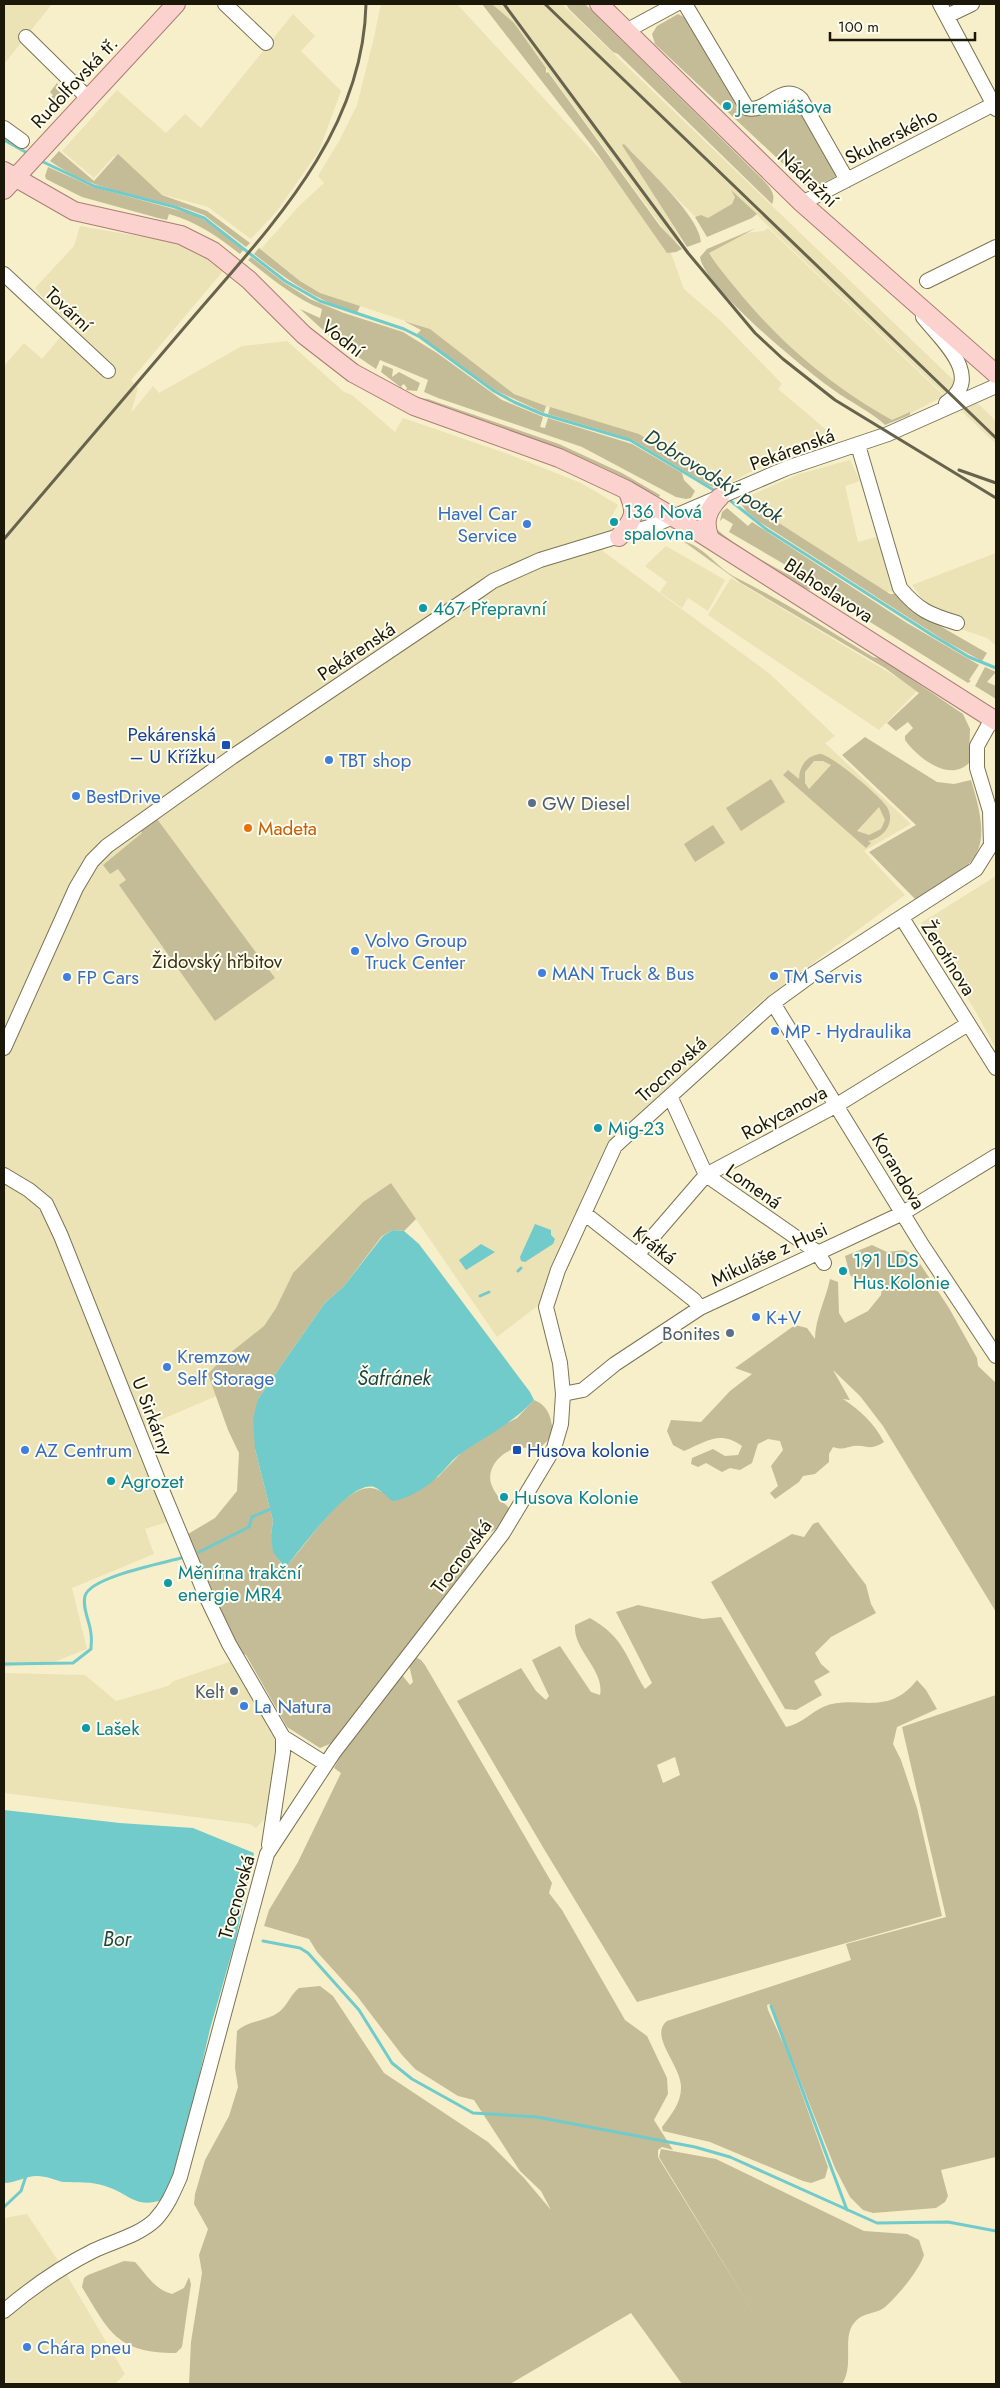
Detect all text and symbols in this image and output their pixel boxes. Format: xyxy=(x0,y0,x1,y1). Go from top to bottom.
scale bar xyxy=(830,10,975,42)
text: 100 m xyxy=(838,16,879,38)
street label: Rudolfovská tř. xyxy=(25,30,124,134)
place label: Jeremiášova xyxy=(734,93,832,120)
marker: Jeremiášova xyxy=(721,100,733,112)
street label: Skuherského xyxy=(840,102,942,171)
street label: Nádražní xyxy=(771,143,845,214)
street label: Tovární xyxy=(39,280,99,339)
street label: Vodní xyxy=(316,313,370,364)
water label: Dobrovodský potok xyxy=(639,422,790,531)
street label: Pekárenská xyxy=(746,422,838,477)
place label: 136 Nová spalovna xyxy=(624,498,702,547)
place label: Havel Car Service xyxy=(438,500,517,549)
marker: 136 Nová spalovna xyxy=(608,516,620,528)
marker: Havel Car Service xyxy=(521,518,533,530)
street label: Blahoslavova xyxy=(779,552,879,629)
place label: 467 Přepravní xyxy=(433,595,547,622)
marker: 467 Přepravní xyxy=(417,602,429,614)
street label: Pekárenská xyxy=(312,615,400,687)
place label: Pekárenská – U Křížku xyxy=(128,721,216,770)
marker: Pekárenská – U Křížku xyxy=(220,739,232,751)
place label: TBT shop xyxy=(339,747,411,774)
marker: TBT shop xyxy=(323,754,335,766)
place label: BestDrive xyxy=(86,783,161,810)
marker: BestDrive xyxy=(70,790,82,802)
place label: GW Diesel xyxy=(542,790,630,817)
marker: GW Diesel xyxy=(526,797,538,809)
place label: Madeta xyxy=(258,815,317,842)
marker: Madeta xyxy=(242,822,254,834)
street label: Žerotínova xyxy=(915,916,982,1001)
place label: Volvo Group Truck Center xyxy=(365,927,467,976)
marker: Volvo Group Truck Center xyxy=(349,945,361,957)
park label: Židovský hřbitov xyxy=(152,948,283,975)
place label: MAN Truck & Bus xyxy=(552,960,694,987)
place label: TM Servis xyxy=(784,963,863,990)
place label: FP Cars xyxy=(77,964,139,991)
marker: MAN Truck & Bus xyxy=(536,967,548,979)
marker: TM Servis xyxy=(768,970,780,982)
marker: FP Cars xyxy=(61,971,73,983)
place label: MP - Hydraulika xyxy=(785,1018,911,1045)
marker: MP - Hydraulika xyxy=(769,1025,781,1037)
street label: Trocnovská xyxy=(630,1030,713,1108)
street label: Rokycanova xyxy=(737,1079,832,1146)
place label: Mig-23 xyxy=(608,1115,664,1142)
marker: Mig-23 xyxy=(592,1122,604,1134)
street label: Korandova xyxy=(865,1128,932,1214)
street label: Lomená xyxy=(720,1157,787,1215)
street label: Mikuláše z Husi xyxy=(706,1216,832,1293)
street label: Krátká xyxy=(627,1220,682,1271)
place label: 191 LDS Hus.Kolonie xyxy=(853,1247,950,1296)
marker: 191 LDS Hus.Kolonie xyxy=(837,1265,849,1277)
place label: K+V xyxy=(766,1304,801,1331)
marker: K+V xyxy=(750,1311,762,1323)
place label: Bonites xyxy=(662,1320,720,1347)
marker: Bonites xyxy=(724,1327,736,1339)
place label: Kremzow Self Storage xyxy=(177,1343,275,1392)
marker: Kremzow Self Storage xyxy=(161,1361,173,1373)
water label: Šafránek xyxy=(357,1364,432,1393)
street label: U Sirkárny xyxy=(125,1373,180,1460)
place label: AZ Centrum xyxy=(35,1437,132,1464)
place label: Husova kolonie xyxy=(527,1437,650,1464)
marker: AZ Centrum xyxy=(19,1444,31,1456)
marker: Husova kolonie xyxy=(511,1444,523,1456)
place label: Agrozet xyxy=(121,1468,184,1495)
marker: Agrozet xyxy=(105,1475,117,1487)
place label: Husova Kolonie xyxy=(514,1484,639,1511)
marker: Husova Kolonie xyxy=(498,1491,510,1503)
street label: Trocnovská xyxy=(425,1514,498,1599)
place label: Měnírna trakční energie MR4 xyxy=(178,1559,303,1608)
marker: Měnírna trakční energie MR4 xyxy=(162,1577,174,1589)
place label: Kelt xyxy=(195,1678,224,1705)
marker: Kelt xyxy=(228,1685,240,1697)
place label: La Natura xyxy=(254,1693,331,1720)
marker: La Natura xyxy=(238,1700,250,1712)
place label: Lašek xyxy=(96,1715,140,1742)
marker: Lašek xyxy=(80,1722,92,1734)
street label: Trocnovská xyxy=(212,1852,261,1943)
water label: Bor xyxy=(103,1925,132,1954)
place label: Chára pneu xyxy=(37,2334,131,2361)
marker: Chára pneu xyxy=(21,2341,33,2353)

